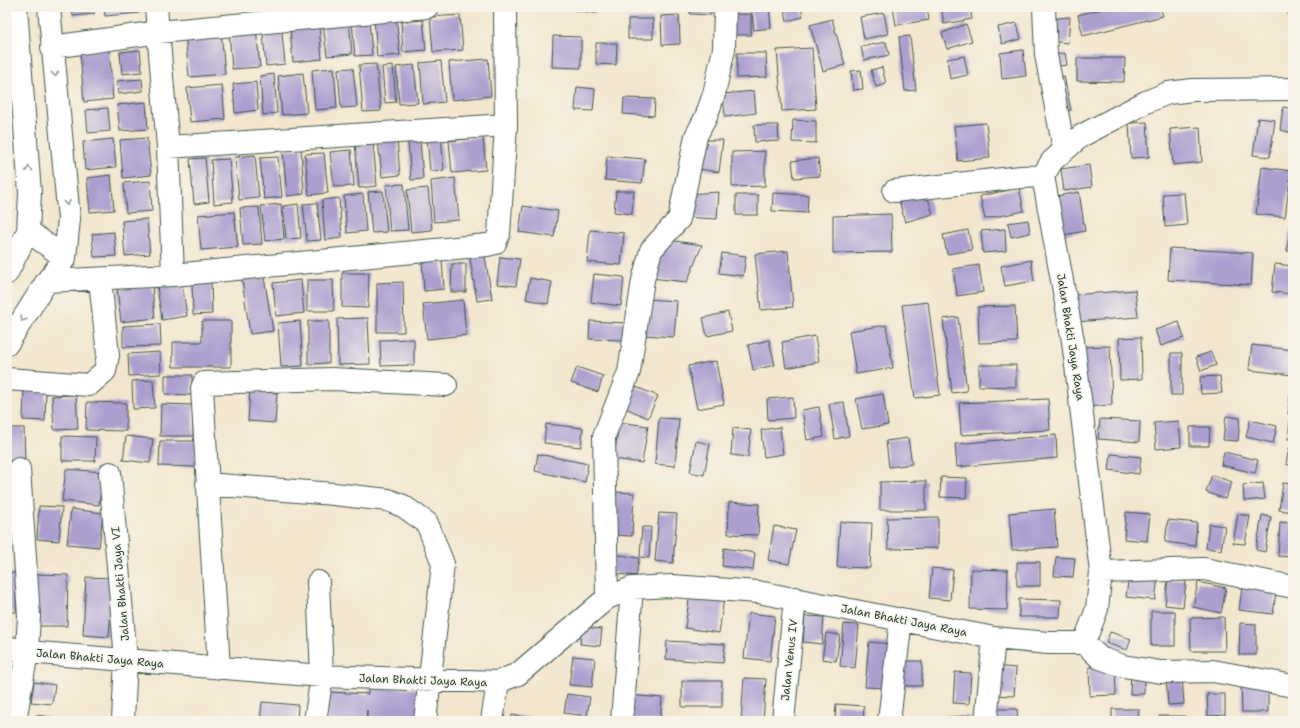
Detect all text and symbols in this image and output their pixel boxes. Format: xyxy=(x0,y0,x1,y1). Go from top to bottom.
one-way arrow xyxy=(50,71,59,77)
one-way arrow xyxy=(24,166,33,173)
one-way arrow xyxy=(63,200,72,206)
street label: Jalan Bhakti Jaya Raya xyxy=(1053,272,1088,402)
one-way arrow xyxy=(20,315,27,322)
street label: Jalan Bhakti Jaya VI xyxy=(108,526,133,642)
street label: Jalan Bhakti Jaya Raya xyxy=(839,601,969,640)
street label: Jalan Venus IV xyxy=(778,618,801,702)
street label: Jalan Bhakti Jaya Raya xyxy=(35,645,165,672)
street label: Jalan Bhakti Jaya Raya xyxy=(359,671,488,690)

